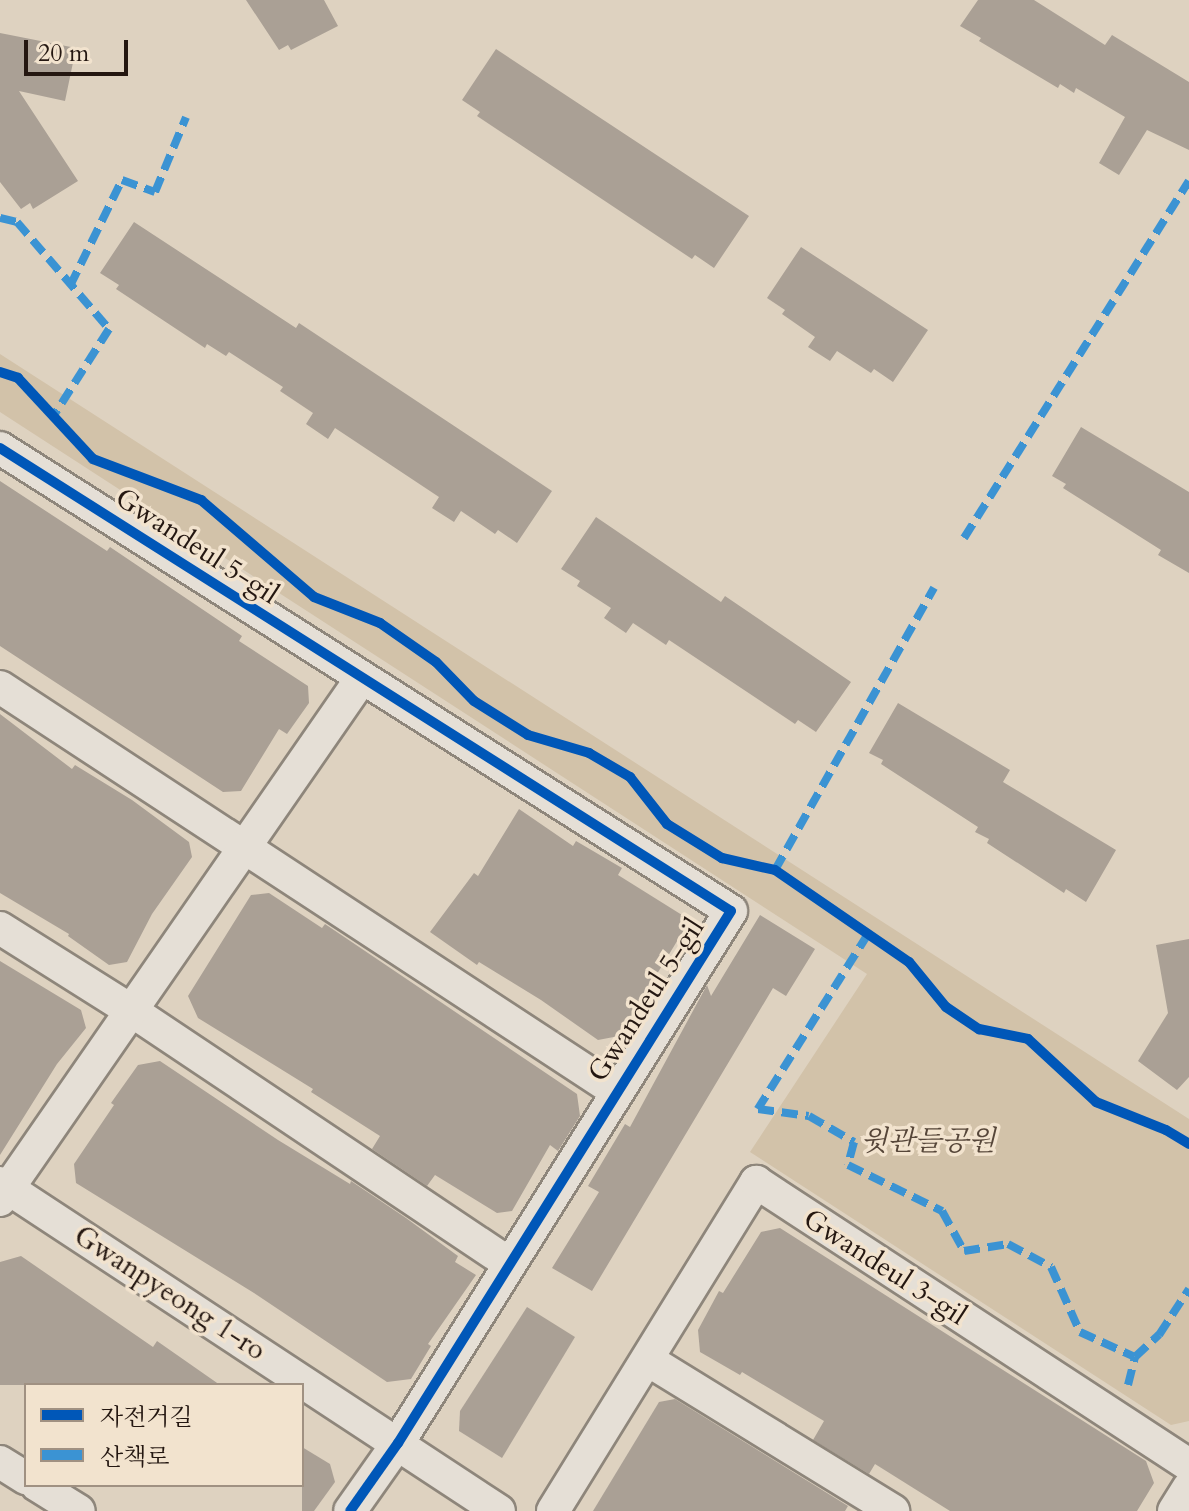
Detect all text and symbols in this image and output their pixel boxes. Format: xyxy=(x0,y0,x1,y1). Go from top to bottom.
scale bar xyxy=(28,24,132,74)
text: 20 m xyxy=(38,37,89,70)
street label: Gwandeul 5-gil xyxy=(109,481,285,611)
street label: Gwandeul 5-gil xyxy=(581,912,711,1088)
park label: 윗관들공원 xyxy=(860,1124,996,1158)
street label: Gwandeul 3-gil xyxy=(797,1202,973,1332)
street label: Gwanpyeong 1-ro xyxy=(68,1219,272,1367)
legend xyxy=(24,1383,304,1487)
text: 자전거길 xyxy=(100,1401,193,1434)
text: 산책로 xyxy=(100,1441,170,1474)

